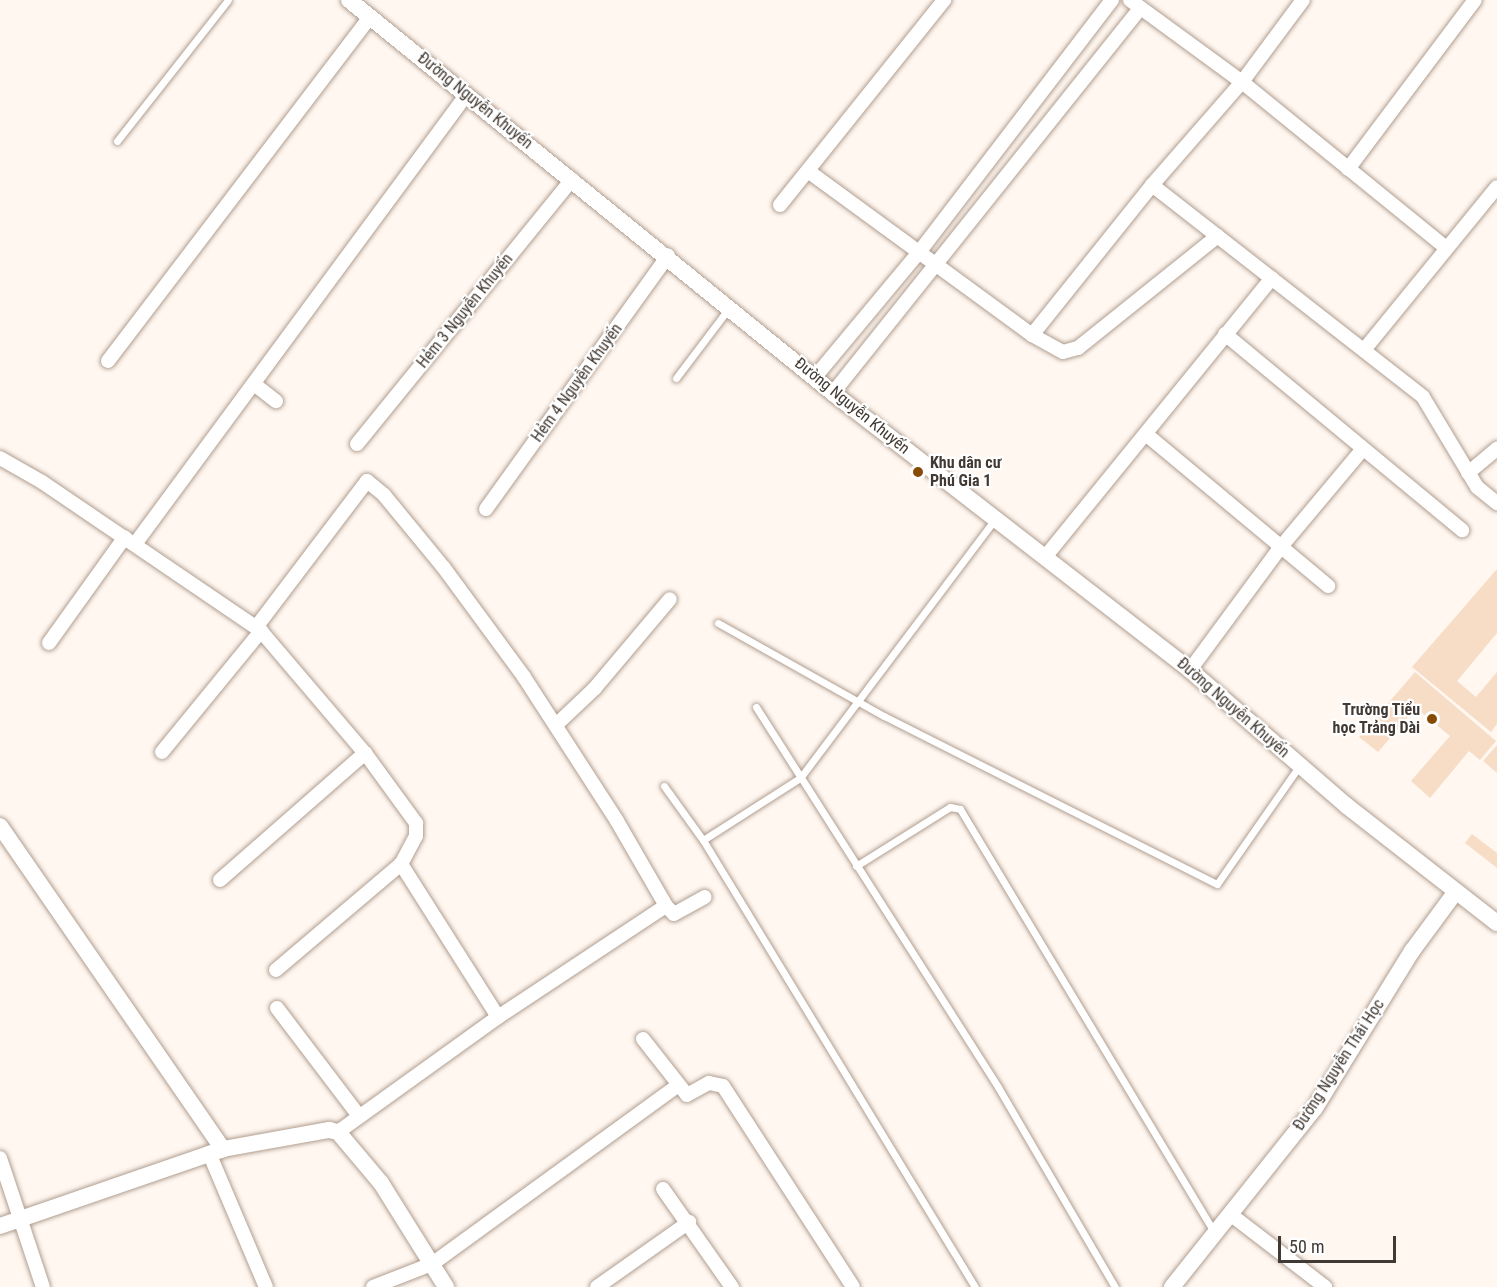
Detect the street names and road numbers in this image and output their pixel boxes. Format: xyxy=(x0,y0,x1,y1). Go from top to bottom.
street label: Đường Nguyễn Khuyến xyxy=(414,49,536,153)
street label: Hẻm 3 Nguyễn Khuyến xyxy=(413,250,517,372)
street label: Hẻm 4 Nguyễn Khuyến xyxy=(528,320,626,446)
street label: Đường Nguyễn Khuyến xyxy=(791,354,913,458)
street label: Đường Nguyễn Khuyến xyxy=(1173,654,1293,762)
street label: Đường Nguyễn Thái Học xyxy=(1289,996,1389,1134)

